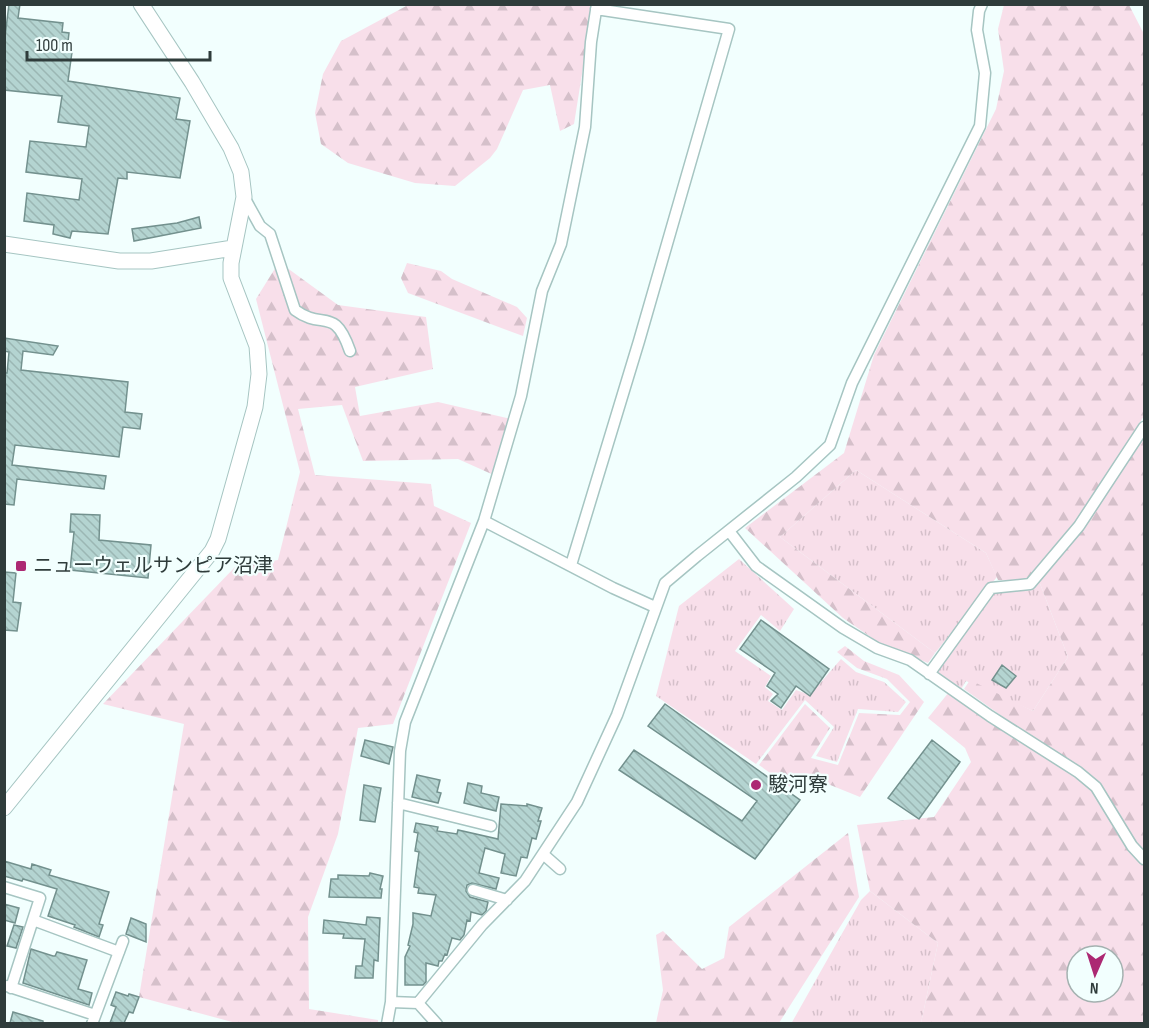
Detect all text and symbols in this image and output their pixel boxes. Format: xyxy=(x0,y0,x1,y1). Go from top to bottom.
scale bar xyxy=(27,24,210,62)
text: 100 m xyxy=(36,35,73,56)
place label: ニューウェルサンピア沼津 xyxy=(33,554,273,578)
marker: ニューウェルサンピア沼津 xyxy=(14,559,28,573)
place label: 駿河寮 xyxy=(768,773,828,797)
marker: 駿河寮 xyxy=(749,778,763,792)
north arrow xyxy=(1065,944,1125,1004)
text: N xyxy=(1090,978,1099,997)

